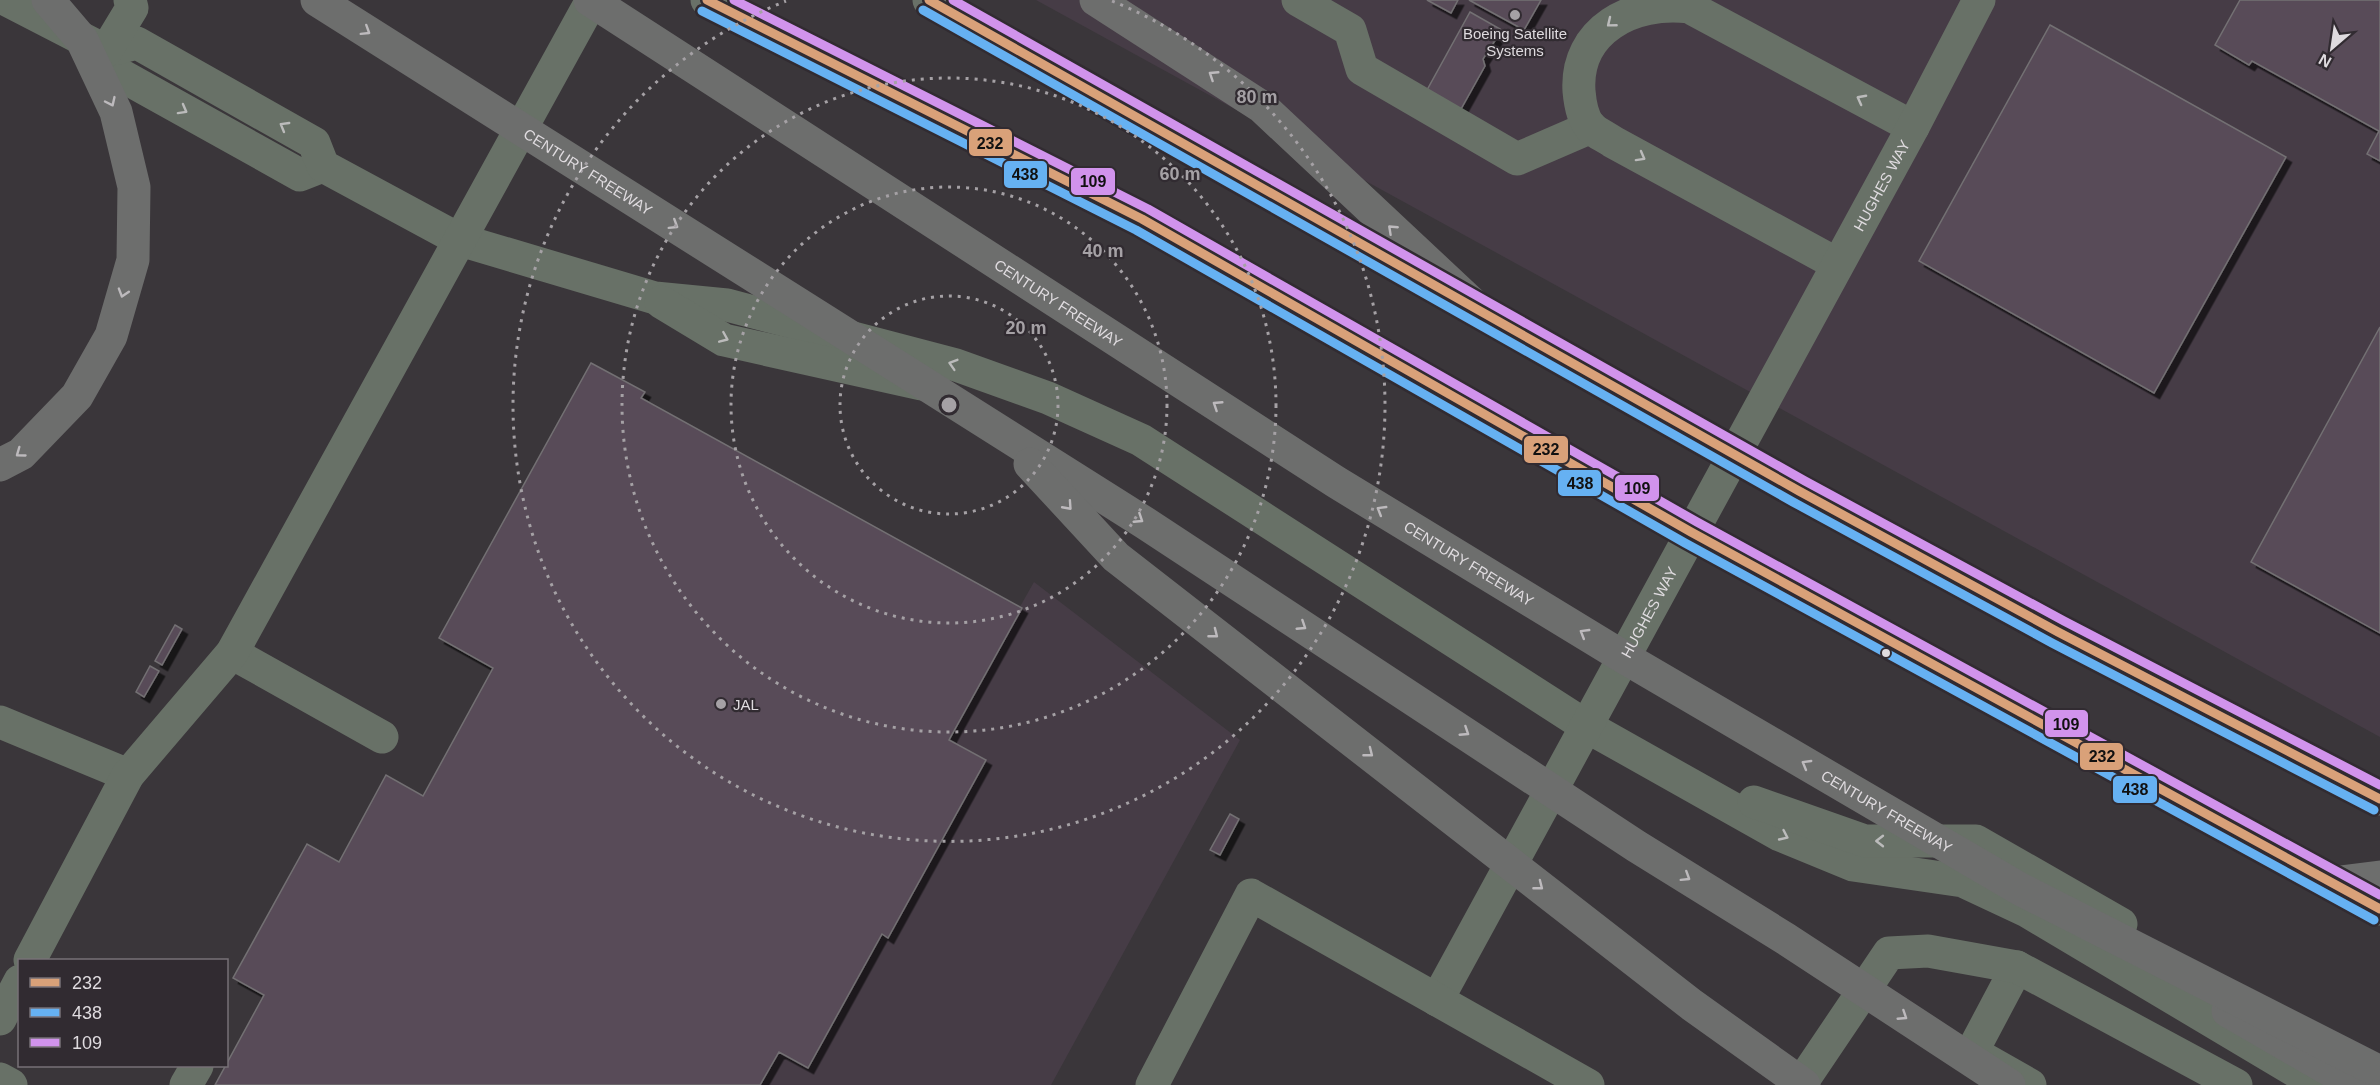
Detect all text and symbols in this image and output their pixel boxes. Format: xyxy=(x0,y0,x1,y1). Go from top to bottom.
marker: Boeing Satellite Systems xyxy=(1508,8,1522,22)
one-way arrow xyxy=(1606,15,1617,26)
north arrow xyxy=(2302,18,2362,78)
one-way arrow xyxy=(360,24,371,35)
place label: Boeing Satellite Systems xyxy=(1463,25,1567,59)
text: N xyxy=(2316,50,2334,71)
one-way arrow xyxy=(1209,71,1220,82)
text: 80 m xyxy=(1236,87,1278,107)
one-way arrow xyxy=(1857,95,1867,106)
one-way arrow xyxy=(104,96,116,107)
one-way arrow xyxy=(177,103,187,114)
one-way arrow xyxy=(280,122,290,134)
street label: CENTURY FREEWAY xyxy=(521,125,656,218)
line badge: 232 xyxy=(968,128,1013,157)
text: 232 xyxy=(977,135,1003,152)
street label: HUGHES WAY xyxy=(1850,137,1913,234)
one-way arrow xyxy=(1635,150,1645,161)
line badge: 438 xyxy=(1003,160,1048,189)
text: 60 m xyxy=(1159,164,1201,184)
text: 438 xyxy=(1012,166,1038,183)
line badge: 109 xyxy=(1070,167,1116,196)
text: 109 xyxy=(1080,173,1106,190)
one-way arrow xyxy=(668,217,678,229)
one-way arrow xyxy=(1389,225,1400,236)
text: 40 m xyxy=(1082,241,1124,261)
street label: CENTURY FREEWAY xyxy=(992,255,1126,350)
one-way arrow xyxy=(118,287,130,298)
text: 20 m xyxy=(1005,318,1047,338)
one-way arrow xyxy=(717,331,728,343)
one-way arrow xyxy=(948,359,959,371)
centre of rings xyxy=(939,395,959,415)
one-way arrow xyxy=(1213,401,1224,412)
line badge: 232 xyxy=(1523,435,1569,464)
text: 232 xyxy=(1533,441,1559,458)
one-way arrow xyxy=(15,446,26,457)
line badge: 438 xyxy=(1557,469,1602,497)
line badge: 109 xyxy=(1614,474,1660,502)
text: 438 xyxy=(1567,475,1593,492)
text: 109 xyxy=(1624,480,1650,497)
one-way arrow xyxy=(1061,499,1072,509)
one-way arrow xyxy=(1377,506,1388,517)
one-way arrow xyxy=(1132,512,1143,523)
street label: CENTURY FREEWAY xyxy=(1401,517,1537,609)
street label: HUGHES WAY xyxy=(1617,564,1680,660)
one-way arrow xyxy=(1296,618,1306,630)
one-way arrow xyxy=(1208,626,1219,637)
one-way arrow xyxy=(1580,628,1590,640)
unlabelled marker xyxy=(1880,647,1892,659)
place label: JAL xyxy=(733,696,759,713)
marker: JAL xyxy=(714,697,728,711)
line badge: 109 xyxy=(2044,709,2089,738)
text: 109 xyxy=(2053,716,2079,733)
one-way arrow xyxy=(1459,725,1470,736)
line badge: 232 xyxy=(2079,742,2124,771)
one-way arrow xyxy=(1362,746,1373,757)
text: 232 xyxy=(2089,748,2115,765)
one-way arrow xyxy=(1802,760,1812,771)
street label: CENTURY FREEWAY xyxy=(1818,766,1955,856)
line badge: 438 xyxy=(2112,775,2158,804)
text: 438 xyxy=(2122,781,2148,798)
one-way arrow xyxy=(1777,829,1788,841)
one-way arrow xyxy=(1875,835,1884,847)
one-way arrow xyxy=(1680,869,1690,881)
one-way arrow xyxy=(1532,878,1543,889)
legend xyxy=(18,959,228,1067)
text: 232 xyxy=(72,973,102,993)
text: 438 xyxy=(72,1003,102,1023)
one-way arrow xyxy=(1896,1009,1907,1020)
text: 109 xyxy=(72,1033,102,1053)

